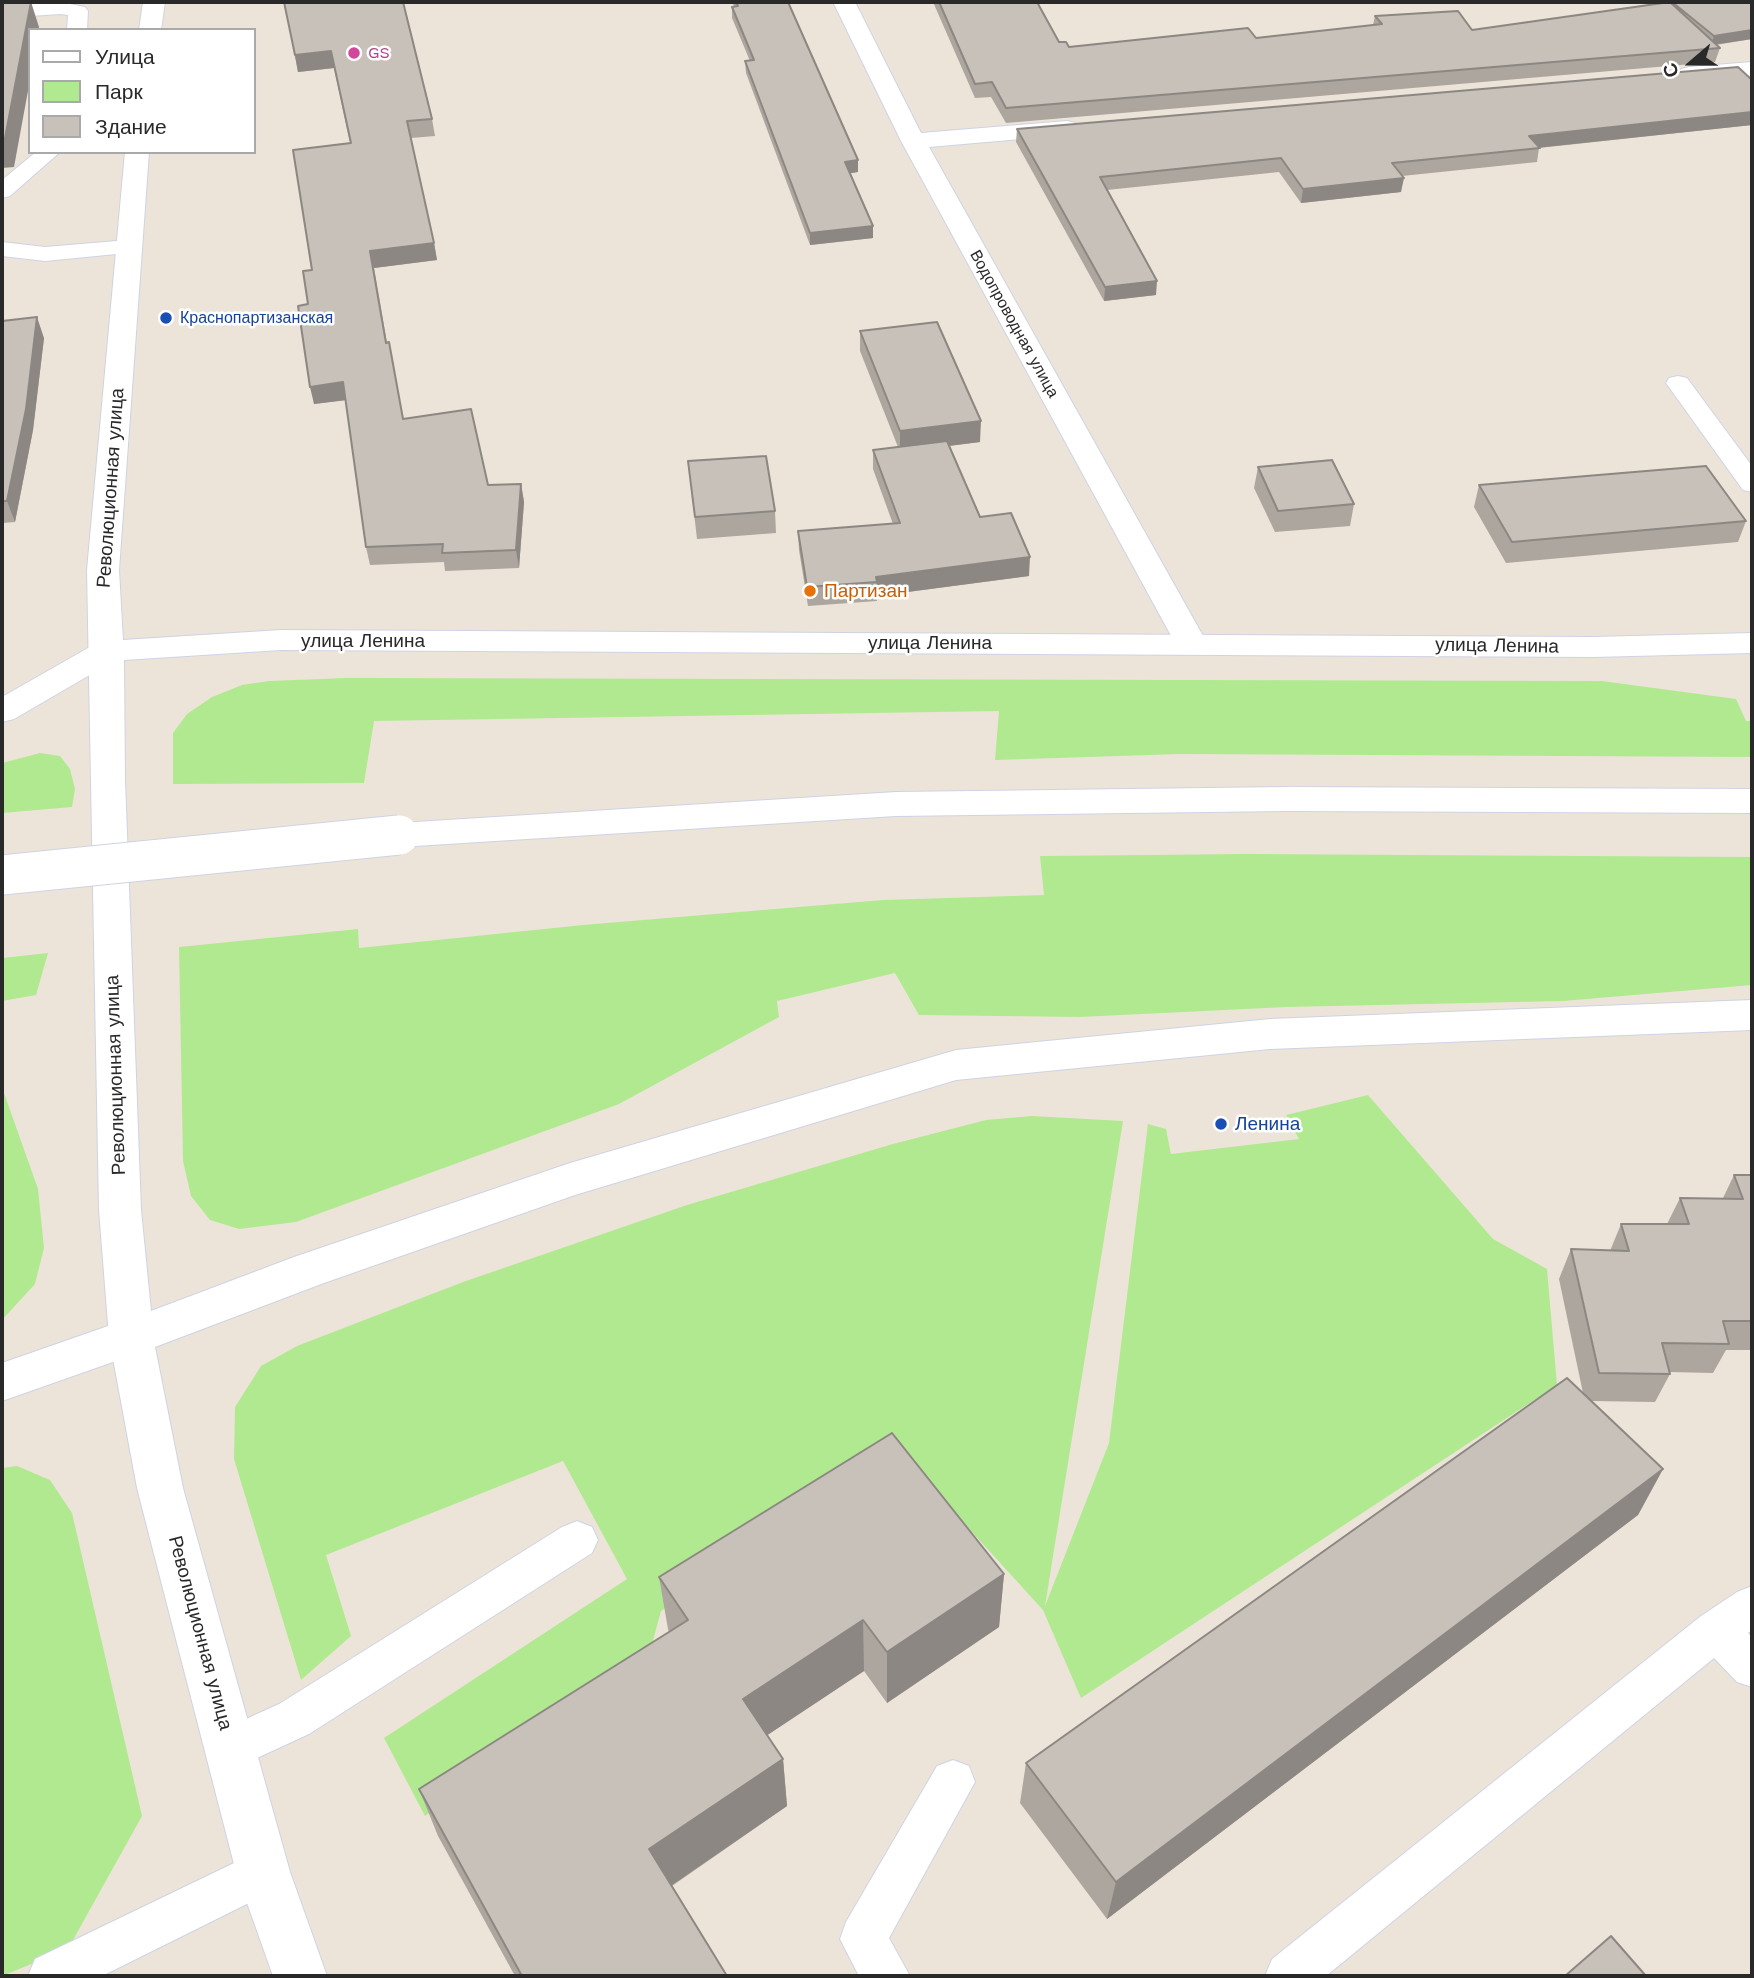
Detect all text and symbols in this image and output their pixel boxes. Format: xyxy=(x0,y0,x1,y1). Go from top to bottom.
legend xyxy=(28,28,256,154)
north arrow xyxy=(1656,28,1726,98)
place label: GS xyxy=(368,43,390,63)
text: Улица xyxy=(95,44,155,69)
marker: GS xyxy=(346,45,362,61)
text: С xyxy=(1658,60,1684,81)
text: Парк xyxy=(95,79,143,104)
text: Здание xyxy=(95,114,167,139)
street label: Водопроводная улица xyxy=(965,247,1063,401)
place label: Краснопартизанская xyxy=(180,308,333,328)
marker: Краснопартизанская xyxy=(158,310,174,326)
street label: Революционная улица xyxy=(93,387,129,589)
place label: Партизан xyxy=(824,580,907,602)
marker: Партизан xyxy=(802,583,818,599)
street label: улица Ленина xyxy=(301,630,425,652)
street label: улица Ленина xyxy=(868,632,992,654)
street label: улица Ленина xyxy=(1435,634,1559,658)
street label: Революционная улица xyxy=(101,974,131,1176)
place label: Ленина xyxy=(1235,1113,1300,1135)
marker: Ленина xyxy=(1213,1116,1229,1132)
street label: Революционная улица xyxy=(163,1533,237,1733)

